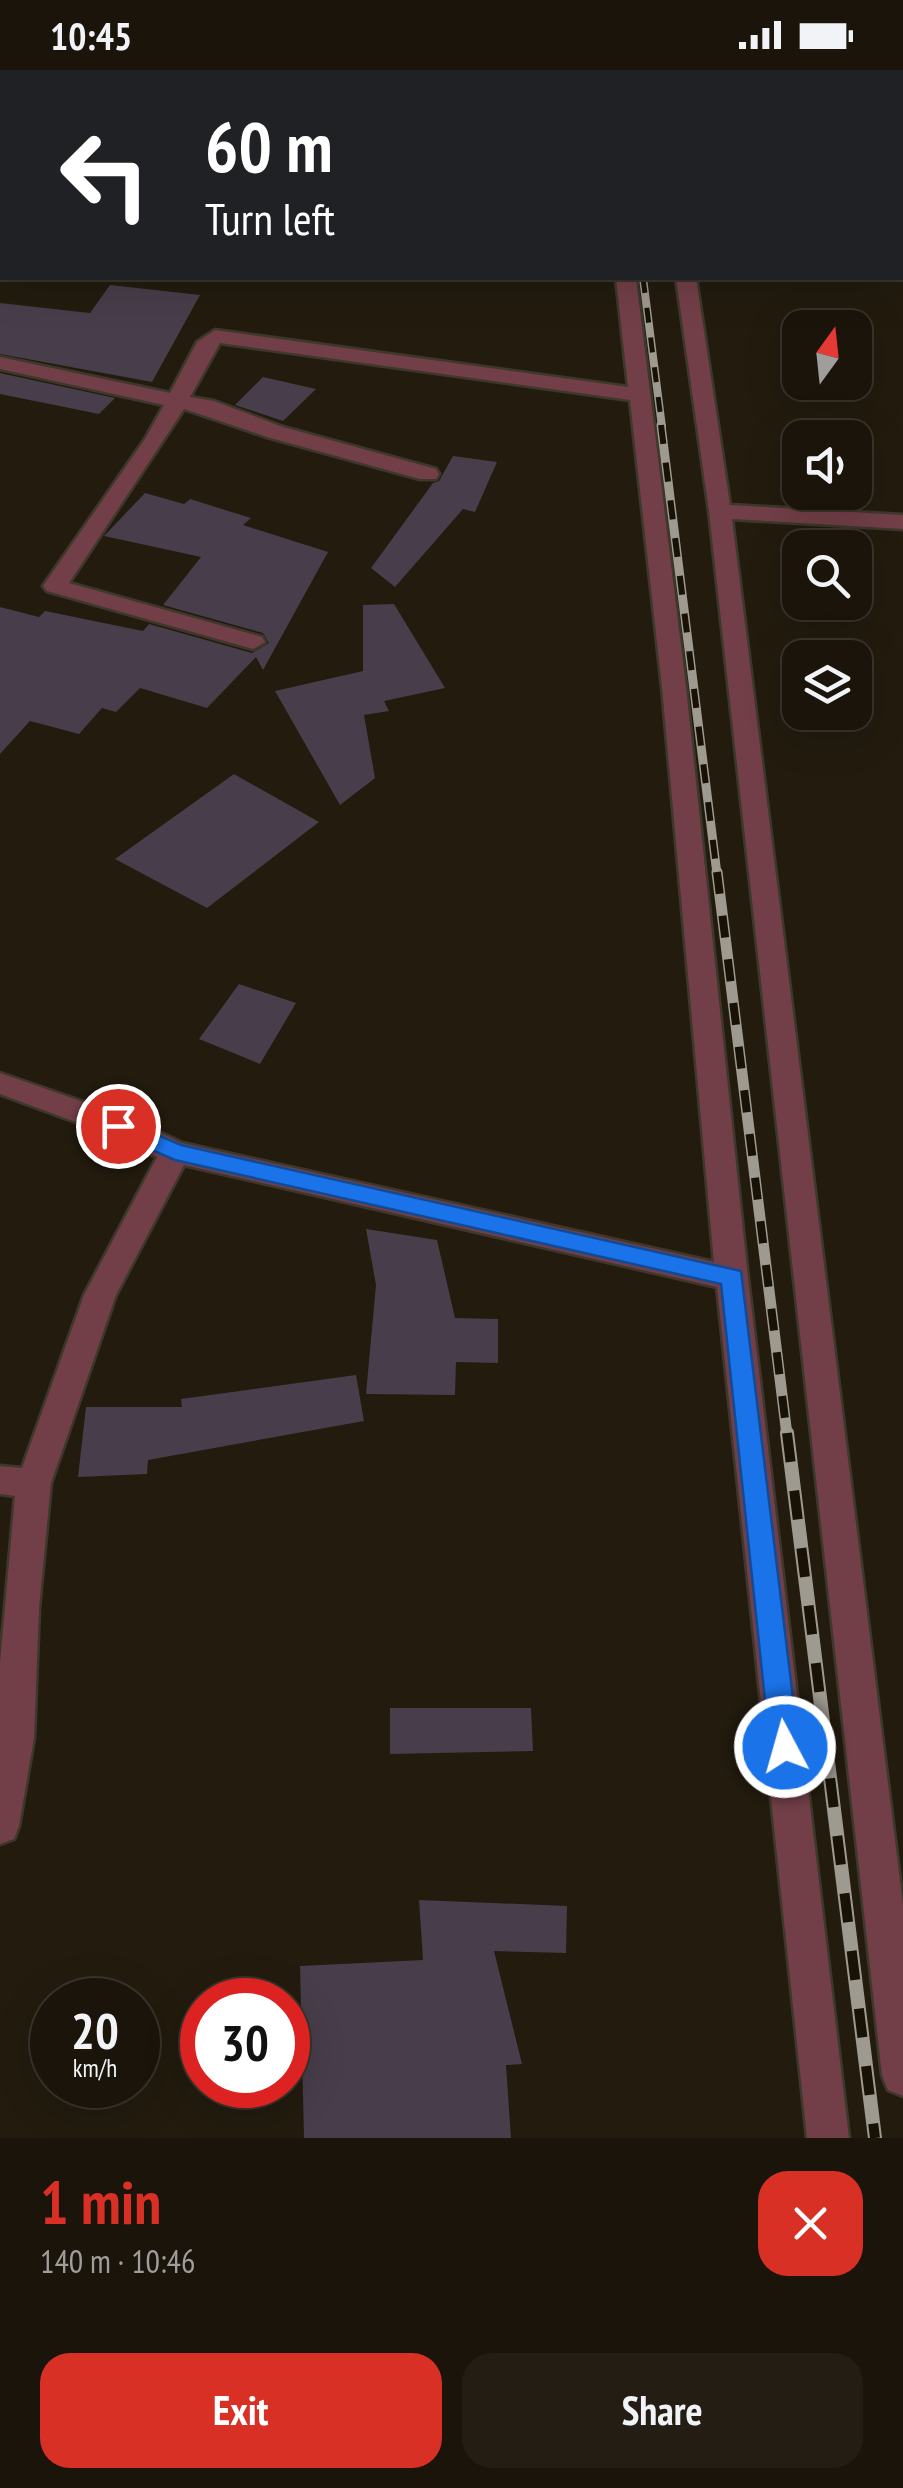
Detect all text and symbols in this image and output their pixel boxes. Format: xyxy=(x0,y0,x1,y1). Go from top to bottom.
text: 10:45 xyxy=(50,11,132,60)
text: 60 m xyxy=(205,101,333,191)
icon: left xyxy=(40,110,170,240)
text: Turn left xyxy=(205,189,335,247)
north arrow xyxy=(782,310,872,400)
map controls xyxy=(782,310,872,730)
button: sound xyxy=(782,420,872,510)
button: search xyxy=(782,530,872,620)
button: layers xyxy=(782,640,872,730)
pin xyxy=(76,1084,161,1169)
icon: arrive xyxy=(91,1099,146,1154)
position arrow xyxy=(733,1695,837,1799)
speed limit sign: 30 xyxy=(180,1978,310,2108)
text: 20 xyxy=(71,1998,119,2063)
text: km/h xyxy=(73,2052,117,2084)
text: 1 min xyxy=(40,2163,161,2241)
button: close xyxy=(758,2171,863,2276)
text: 140 m · 10:46 xyxy=(40,2240,195,2282)
button: Exit xyxy=(40,2353,442,2468)
button: Share xyxy=(462,2353,863,2468)

